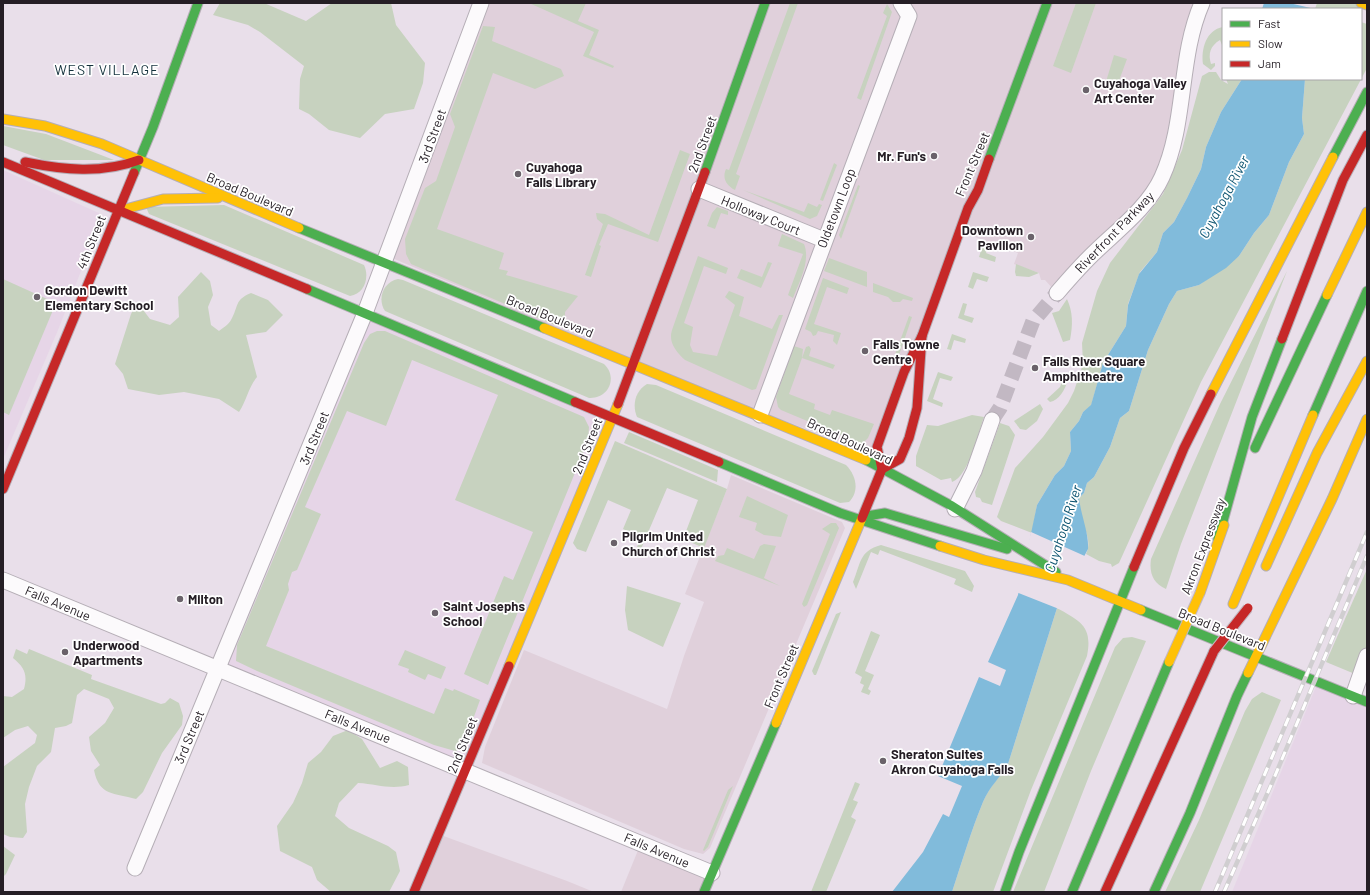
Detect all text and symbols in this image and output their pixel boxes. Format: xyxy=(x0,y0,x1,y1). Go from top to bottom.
legend xyxy=(1222,8,1362,80)
text: Fast xyxy=(1258,16,1281,30)
text: Slow xyxy=(1258,36,1283,50)
text: Jam xyxy=(1258,56,1281,70)
district label: WEST VILLAGE xyxy=(55,61,159,78)
place label: Cuyahoga Valley Art Center xyxy=(1094,75,1187,106)
marker: Cuyahoga Valley Art Center xyxy=(1081,85,1091,95)
street label: 3rd Street xyxy=(415,107,449,165)
street label: 2nd Street xyxy=(684,114,720,174)
street label: Front Street xyxy=(951,129,993,199)
place label: Mr. Fun's xyxy=(877,148,926,164)
marker: Mr. Fun's xyxy=(929,151,939,161)
water label: Cuyahoga River xyxy=(1195,152,1253,241)
place label: Cuyahoga Falls Library xyxy=(526,159,597,190)
street label: Oldetown Loop xyxy=(813,166,859,250)
street label: Broad Boulevard xyxy=(204,169,296,219)
marker: Cuyahoga Falls Library xyxy=(513,169,523,179)
street label: Riverfront Parkway xyxy=(1071,188,1157,276)
street label: Holloway Court xyxy=(719,192,803,238)
street label: 4th Street xyxy=(73,213,109,271)
place label: Downtown Pavilion xyxy=(962,222,1023,253)
marker: Downtown Pavilion xyxy=(1026,232,1036,242)
place label: Gordon Dewitt Elementary School xyxy=(45,282,153,313)
street label: Broad Boulevard xyxy=(504,291,596,341)
marker: Gordon Dewitt Elementary School xyxy=(32,292,42,302)
place label: Falls Towne Centre xyxy=(873,336,940,367)
marker: Falls Towne Centre xyxy=(860,346,870,356)
place label: Falls River Square Amphitheatre xyxy=(1043,353,1145,384)
marker: Falls River Square Amphitheatre xyxy=(1030,363,1040,373)
street label: 3rd Street xyxy=(296,409,332,467)
street label: Broad Boulevard xyxy=(805,414,895,468)
street label: 2nd Street xyxy=(569,416,605,476)
water label: Cuyahoga River xyxy=(1040,482,1085,575)
street label: Akron Expressway xyxy=(1177,495,1229,597)
place label: Pilgrim United Church of Christ xyxy=(622,528,715,559)
marker: Pilgrim United Church of Christ xyxy=(609,538,619,548)
street label: Falls Avenue xyxy=(23,582,93,624)
place label: Milton xyxy=(188,591,223,607)
marker: Milton xyxy=(175,594,185,604)
place label: Saint Josephs School xyxy=(443,598,525,629)
street label: Broad Boulevard xyxy=(1176,604,1268,654)
marker: Saint Josephs School xyxy=(430,608,440,618)
place label: Underwood Apartments xyxy=(73,637,143,668)
street label: Front Street xyxy=(760,641,802,711)
marker: Underwood Apartments xyxy=(60,647,70,657)
street label: Falls Avenue xyxy=(323,706,393,747)
street label: 3rd Street xyxy=(171,708,207,766)
street label: 2nd Street xyxy=(444,715,480,775)
place label: Sheraton Suites Akron Cuyahoga Falls xyxy=(891,746,1014,777)
marker: Sheraton Suites Akron Cuyahoga Falls xyxy=(878,756,888,766)
street label: Falls Avenue xyxy=(622,829,692,871)

